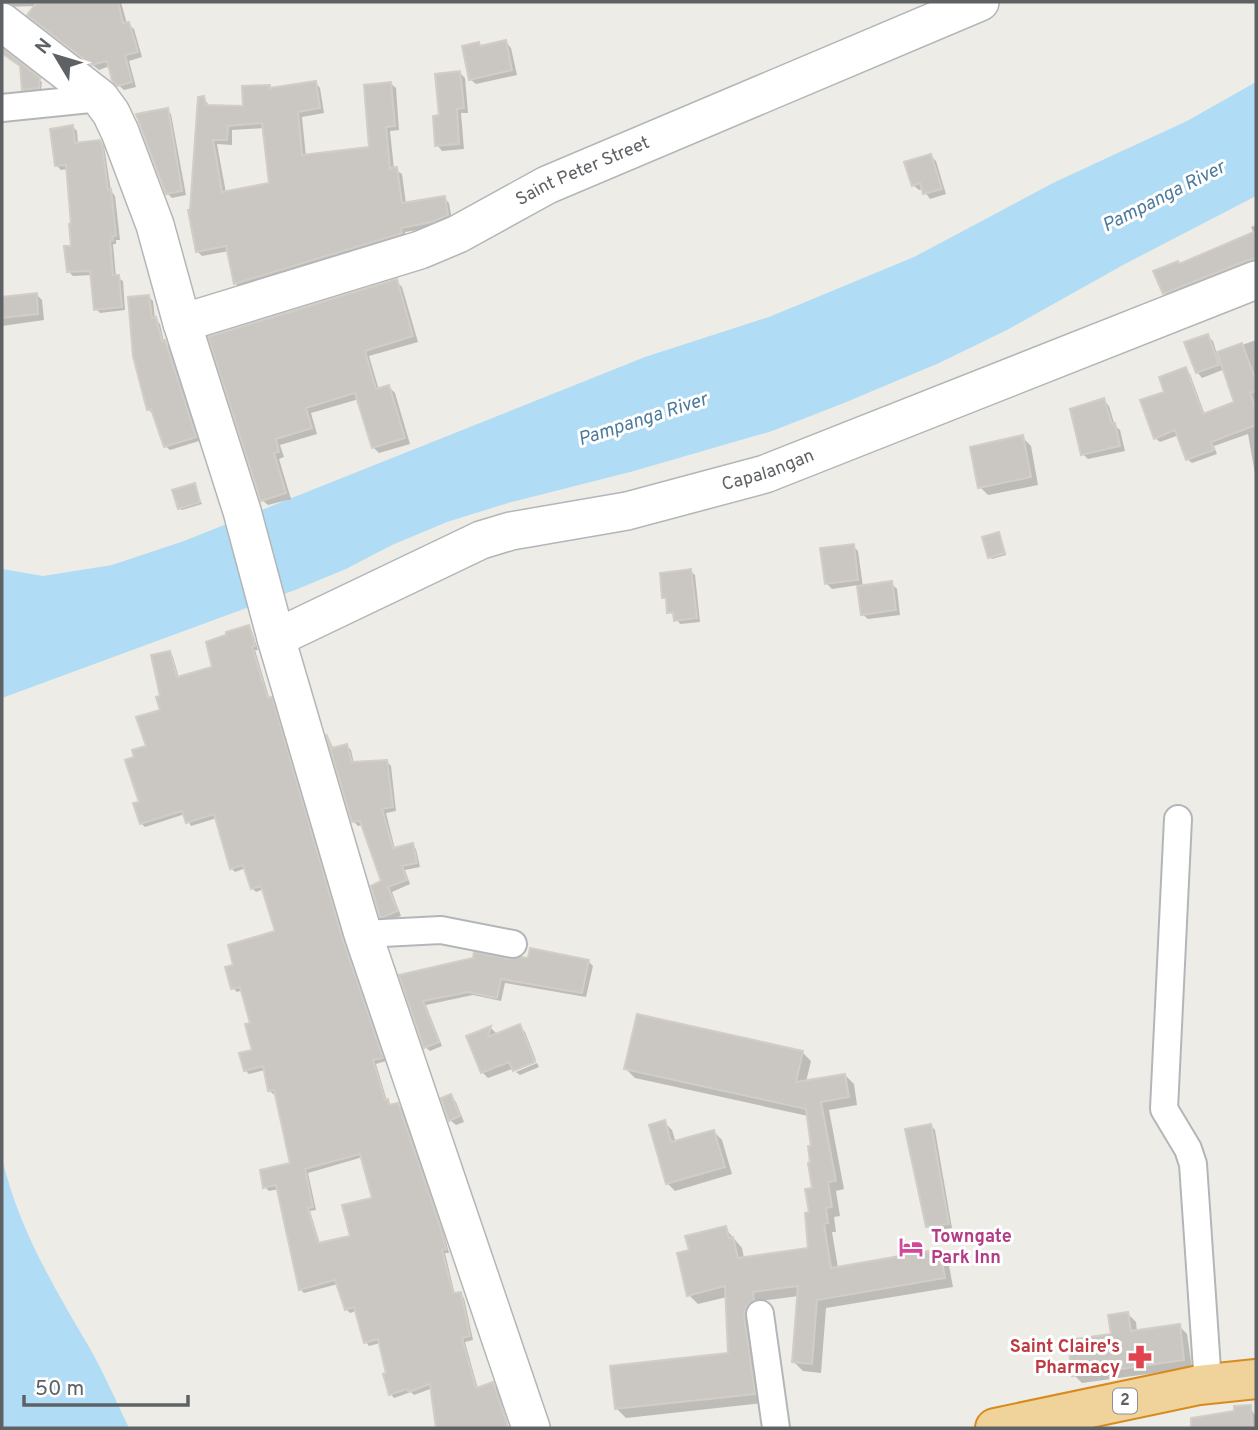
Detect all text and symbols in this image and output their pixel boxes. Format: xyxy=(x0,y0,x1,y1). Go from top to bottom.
north arrow xyxy=(21,21,91,91)
text: N xyxy=(31,34,58,60)
street label: Saint Peter Street xyxy=(512,131,653,211)
water label: Pampanga River xyxy=(1098,155,1231,238)
water label: Pampanga River xyxy=(575,387,712,452)
street label: Capalangan xyxy=(719,444,818,497)
place label: Towngate Park Inn xyxy=(931,1226,1012,1270)
hotel icon: Towngate Park Inn xyxy=(897,1233,925,1261)
place label: Saint Claire's Pharmacy xyxy=(1010,1336,1120,1380)
pharmacy icon: Saint Claire's Pharmacy xyxy=(1126,1343,1154,1371)
scale bar xyxy=(24,1364,189,1408)
text: 50 m xyxy=(35,1376,84,1403)
road number: 2 xyxy=(1113,1388,1137,1414)

